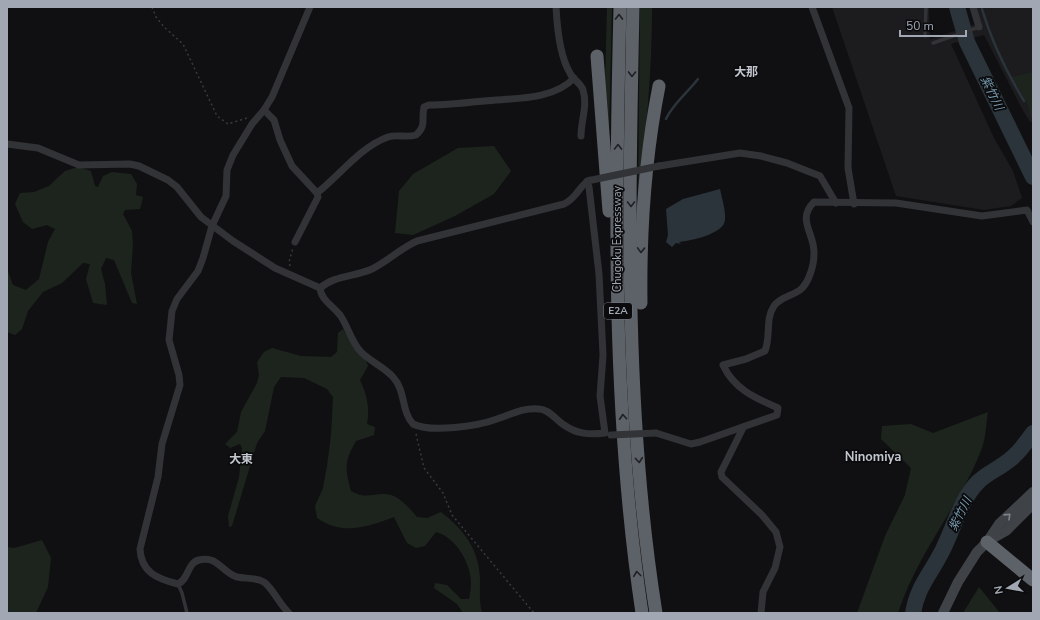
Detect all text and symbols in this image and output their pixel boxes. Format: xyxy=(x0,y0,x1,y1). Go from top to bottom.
scale bar xyxy=(900,12,966,38)
one-way arrow xyxy=(615,14,624,20)
text: 50 m xyxy=(906,18,934,34)
district label: 大那 xyxy=(734,64,758,80)
one-way arrow xyxy=(628,71,636,77)
water label: 紫竹川 xyxy=(977,73,1008,114)
one-way arrow xyxy=(613,144,622,150)
street label: Chugoku Expressway xyxy=(610,186,625,292)
one-way arrow xyxy=(627,201,635,207)
one-way arrow xyxy=(637,247,645,253)
road number: E2A xyxy=(604,303,632,319)
one-way arrow xyxy=(618,414,627,420)
district label: Ninomiya xyxy=(845,448,901,466)
district label: 大東 xyxy=(229,451,253,467)
one-way arrow xyxy=(635,457,644,463)
water label: 紫竹川 xyxy=(945,493,976,534)
one-way arrow xyxy=(1003,513,1011,521)
north arrow xyxy=(988,568,1028,608)
one-way arrow xyxy=(633,571,642,577)
text: N xyxy=(991,584,1007,595)

